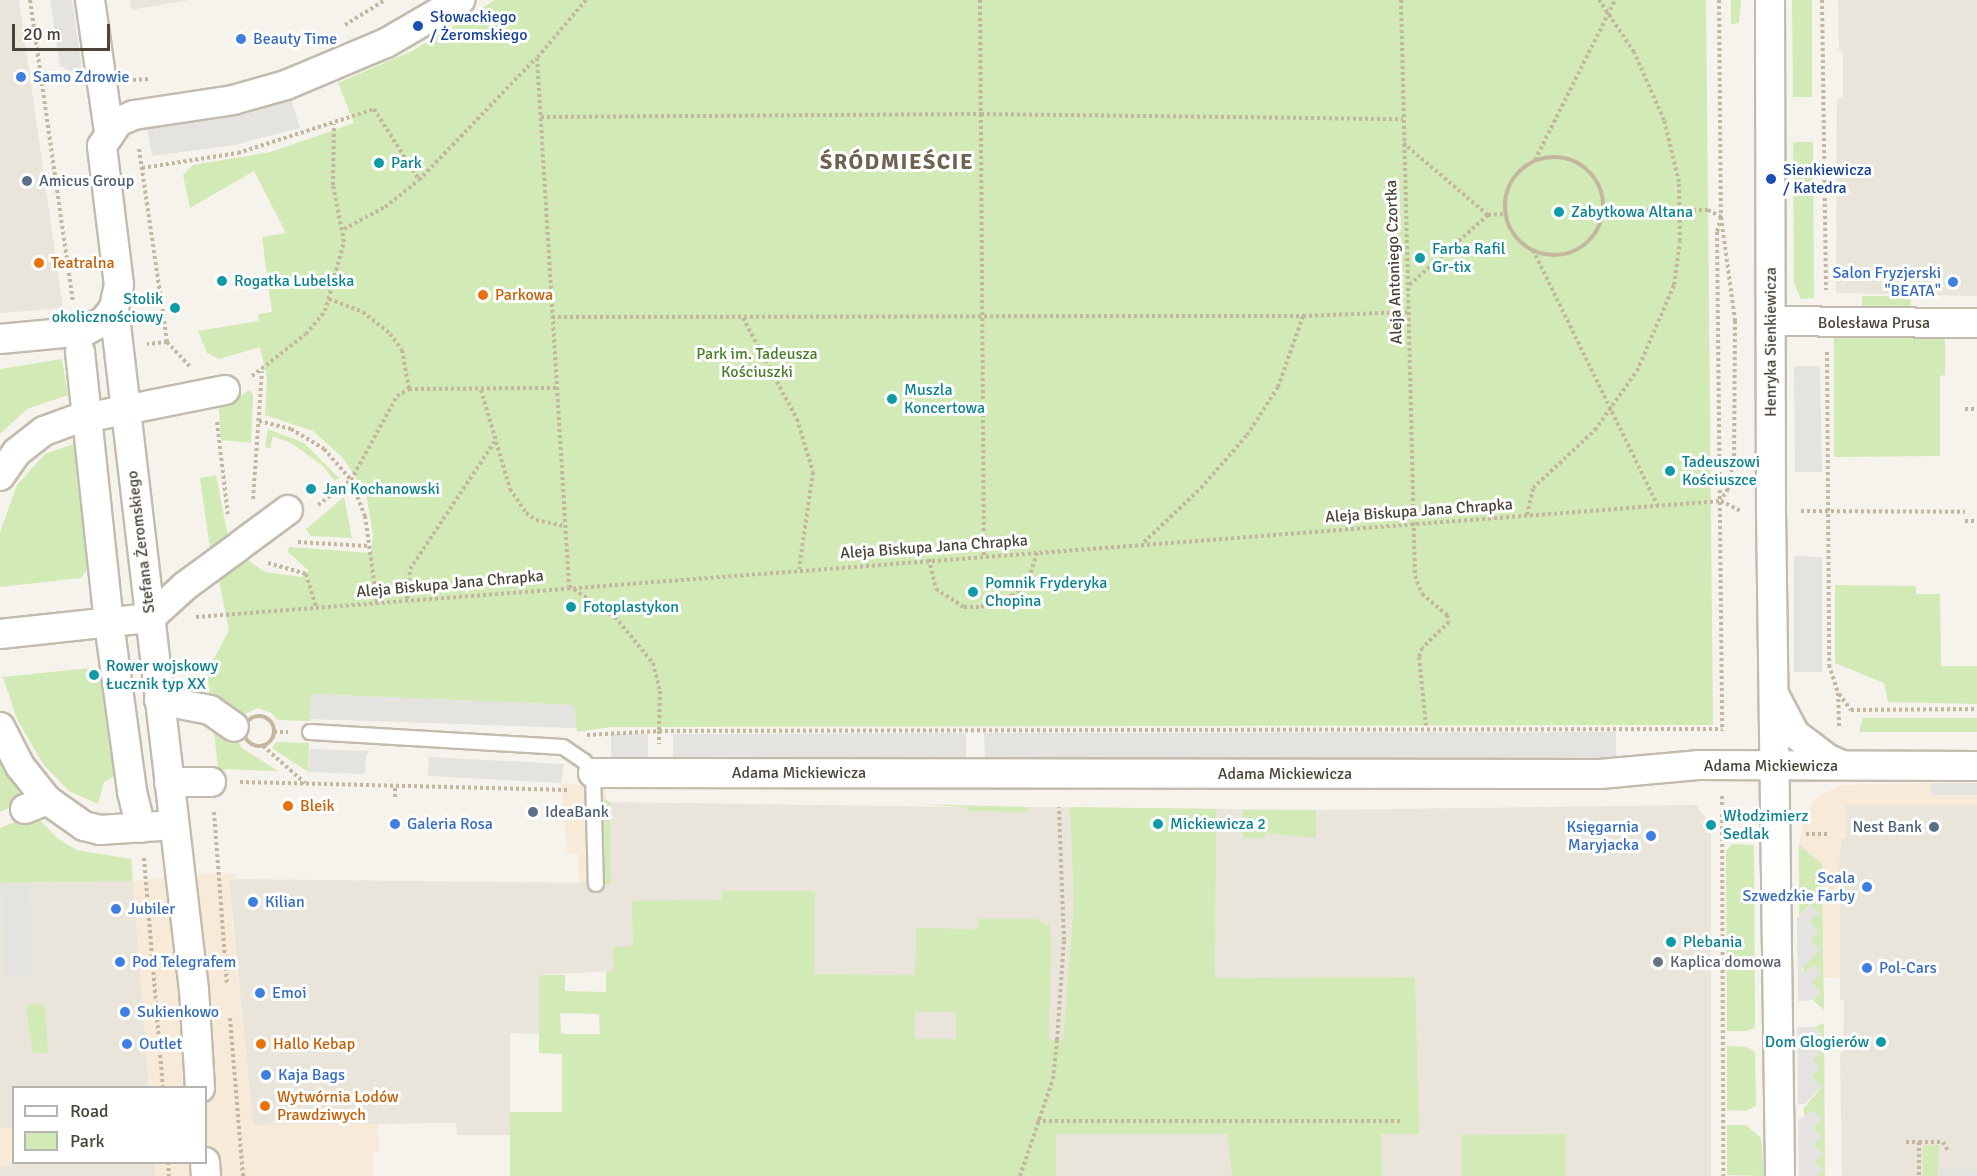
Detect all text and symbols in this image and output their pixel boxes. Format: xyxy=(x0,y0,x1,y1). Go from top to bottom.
place label: Słowackiego / Żeromskiego xyxy=(430,7,528,45)
scale bar xyxy=(15,12,112,50)
marker: Słowackiego / Żeromskiego xyxy=(411,19,425,33)
text: 20 m xyxy=(23,23,61,45)
place label: Beauty Time xyxy=(253,29,337,49)
marker: Beauty Time xyxy=(234,32,248,46)
place label: Samo Zdrowie xyxy=(33,67,130,87)
marker: Samo Zdrowie xyxy=(14,70,28,84)
district label: ŚRÓDMIEŚCIE xyxy=(820,149,974,175)
place label: Park xyxy=(391,153,422,173)
marker: Park xyxy=(372,156,386,170)
place label: Sienkiewicza / Katedra xyxy=(1783,160,1872,198)
place label: Amicus Group xyxy=(39,171,134,191)
marker: Sienkiewicza / Katedra xyxy=(1764,172,1778,186)
marker: Amicus Group xyxy=(20,174,34,188)
street label: Aleja Antoniego Czortka xyxy=(1382,179,1406,345)
place label: Zabytkowa Altana xyxy=(1571,202,1693,222)
marker: Zabytkowa Altana xyxy=(1552,205,1566,219)
place label: Farba Rafil Gr-tix xyxy=(1432,239,1505,277)
marker: Farba Rafil Gr-tix xyxy=(1413,251,1427,265)
place label: Teatralna xyxy=(51,253,115,273)
marker: Teatralna xyxy=(32,256,46,270)
place label: Salon Fryzjerski "BEATA" xyxy=(1832,263,1941,301)
street label: Henryka Sienkiewicza xyxy=(1761,267,1781,417)
place label: Rogatka Lubelska xyxy=(234,271,354,291)
marker: Rogatka Lubelska xyxy=(215,274,229,288)
marker: Salon Fryzjerski "BEATA" xyxy=(1946,275,1960,289)
place label: Parkowa xyxy=(495,285,553,305)
marker: Parkowa xyxy=(476,288,490,302)
place label: Stolik okolicznościowy xyxy=(52,289,163,327)
marker: Stolik okolicznościowy xyxy=(168,301,182,315)
street label: Bolesława Prusa xyxy=(1818,313,1930,333)
park label: Park im. Tadeusza Kościuszki xyxy=(696,344,818,382)
place label: Muszla Koncertowa xyxy=(904,380,985,418)
marker: Muszla Koncertowa xyxy=(885,392,899,406)
place label: Tadeuszowi Kościuszce xyxy=(1682,452,1760,490)
marker: Tadeuszowi Kościuszce xyxy=(1663,464,1677,478)
street label: Stefana Żeromskiego xyxy=(123,470,159,614)
place label: Jan Kochanowski xyxy=(323,479,440,499)
marker: Jan Kochanowski xyxy=(304,482,318,496)
street label: Aleja Biskupa Jana Chrapka xyxy=(1325,495,1513,527)
street label: Aleja Biskupa Jana Chrapka xyxy=(840,531,1028,563)
street label: Aleja Biskupa Jana Chrapka xyxy=(356,566,544,602)
place label: Pomnik Fryderyka Chopina xyxy=(985,573,1107,611)
marker: Pomnik Fryderyka Chopina xyxy=(966,585,980,599)
place label: Fotoplastykon xyxy=(583,597,679,617)
marker: Fotoplastykon xyxy=(564,600,578,614)
place label: Rower wojskowy Łucznik typ XX xyxy=(106,656,218,694)
marker: Rower wojskowy Łucznik typ XX xyxy=(87,668,101,682)
street label: Adama Mickiewicza xyxy=(1704,756,1838,776)
street label: Adama Mickiewicza xyxy=(732,763,866,783)
street label: Adama Mickiewicza xyxy=(1218,764,1352,784)
place label: Bleik xyxy=(300,796,335,816)
marker: Bleik xyxy=(281,799,295,813)
place label: IdeaBank xyxy=(545,802,609,822)
marker: IdeaBank xyxy=(526,805,540,819)
place label: Włodzimierz Sedlak xyxy=(1723,806,1808,844)
place label: Galeria Rosa xyxy=(407,814,493,834)
place label: Mickiewicza 2 xyxy=(1170,814,1266,834)
marker: Galeria Rosa xyxy=(388,817,402,831)
marker: Mickiewicza 2 xyxy=(1151,817,1165,831)
place label: Księgarnia Maryjacka xyxy=(1566,817,1639,855)
place label: Nest Bank xyxy=(1852,817,1922,837)
marker: Włodzimierz Sedlak xyxy=(1704,818,1718,832)
marker: Nest Bank xyxy=(1927,820,1941,834)
marker: Księgarnia Maryjacka xyxy=(1644,829,1658,843)
place label: Scala Szwedzkie Farby xyxy=(1743,868,1855,906)
marker: Scala Szwedzkie Farby xyxy=(1860,880,1874,894)
place label: Kilian xyxy=(265,892,305,912)
marker: Kilian xyxy=(246,895,260,909)
place label: Jubiler xyxy=(128,899,175,919)
marker: Jubiler xyxy=(109,902,123,916)
place label: Plebania xyxy=(1683,932,1742,952)
marker: Plebania xyxy=(1664,935,1678,949)
place label: Pod Telegrafem xyxy=(132,952,236,972)
place label: Kaplica domowa xyxy=(1670,952,1781,972)
marker: Pod Telegrafem xyxy=(113,955,127,969)
marker: Kaplica domowa xyxy=(1651,955,1665,969)
place label: Pol-Cars xyxy=(1879,958,1937,978)
marker: Pol-Cars xyxy=(1860,961,1874,975)
place label: Emoi xyxy=(272,983,306,1003)
marker: Emoi xyxy=(253,986,267,1000)
place label: Sukienkowo xyxy=(137,1002,219,1022)
marker: Sukienkowo xyxy=(118,1005,132,1019)
place label: Dom Glogierów xyxy=(1765,1032,1869,1052)
place label: Outlet xyxy=(139,1034,182,1054)
place label: Hallo Kebap xyxy=(273,1034,355,1054)
marker: Dom Glogierów xyxy=(1874,1035,1888,1049)
marker: Outlet xyxy=(120,1037,134,1051)
marker: Hallo Kebap xyxy=(254,1037,268,1051)
place label: Kaja Bags xyxy=(278,1065,345,1085)
marker: Kaja Bags xyxy=(259,1068,273,1082)
legend xyxy=(12,1086,207,1164)
place label: Wytwórnia Lodów Prawdziwych xyxy=(277,1087,399,1125)
marker: Wytwórnia Lodów Prawdziwych xyxy=(258,1099,272,1113)
text: Road xyxy=(70,1100,109,1122)
text: Park xyxy=(70,1130,105,1152)

